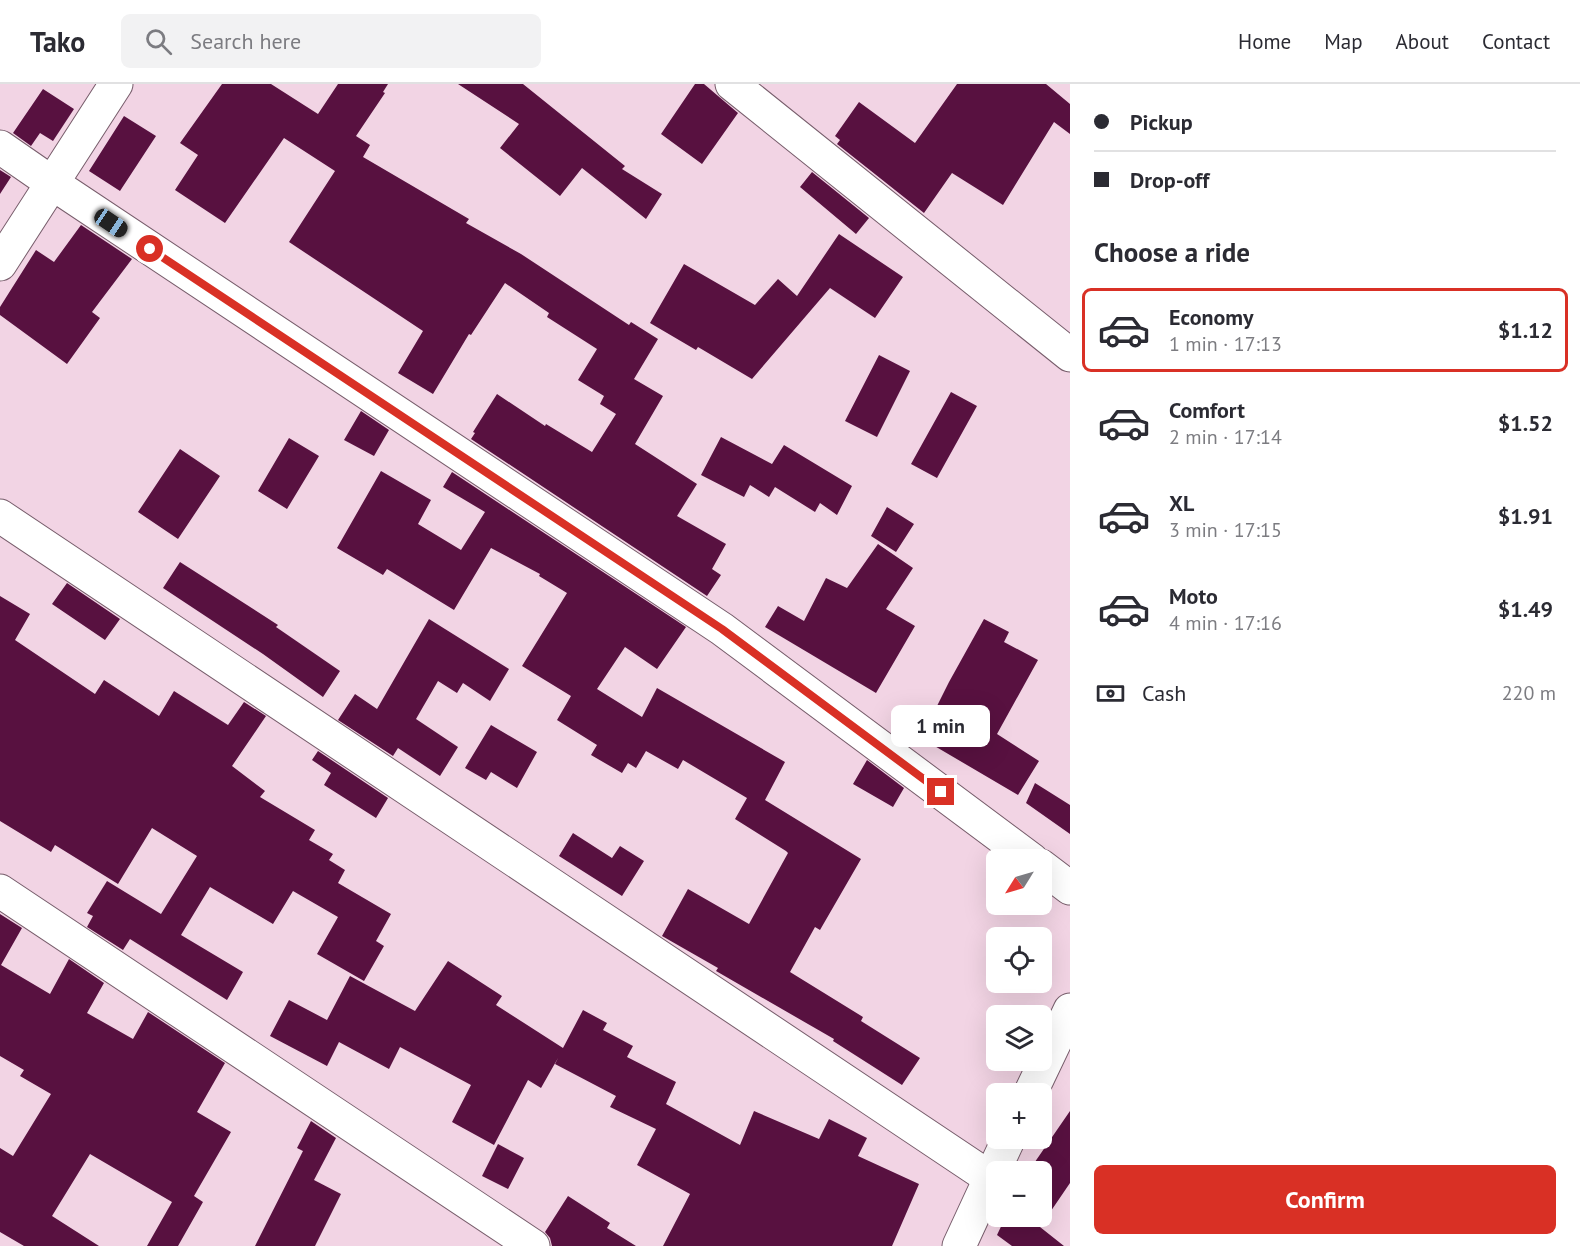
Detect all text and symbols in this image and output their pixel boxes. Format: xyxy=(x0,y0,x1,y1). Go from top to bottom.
search box xyxy=(121,14,541,68)
text: Tako xyxy=(30,23,85,60)
icon: search xyxy=(142,25,175,58)
text: Search here xyxy=(190,27,301,55)
text: Home xyxy=(1238,28,1291,55)
text: Map xyxy=(1324,28,1363,55)
text: About xyxy=(1396,28,1449,55)
text: Contact xyxy=(1482,28,1550,55)
text: Pickup xyxy=(1130,108,1193,136)
text: Drop-off xyxy=(1130,166,1209,194)
car xyxy=(91,205,131,241)
route start xyxy=(136,235,163,262)
text: Choose a ride xyxy=(1094,235,1250,269)
icon: car xyxy=(1097,303,1151,357)
text: Economy xyxy=(1169,303,1253,331)
text: $1.12 xyxy=(1498,316,1553,344)
text: 1 min · 17:13 xyxy=(1169,331,1282,357)
icon: car xyxy=(1097,396,1151,450)
text: Comfort xyxy=(1169,396,1245,424)
text: $1.52 xyxy=(1498,409,1553,437)
text: 2 min · 17:14 xyxy=(1169,424,1282,450)
icon: car xyxy=(1097,489,1151,543)
text: XL xyxy=(1169,489,1194,517)
text: $1.91 xyxy=(1498,502,1553,530)
text: 3 min · 17:15 xyxy=(1169,517,1282,543)
icon: car xyxy=(1097,582,1151,636)
text: Moto xyxy=(1169,582,1218,610)
text: $1.49 xyxy=(1498,595,1553,623)
text: 4 min · 17:16 xyxy=(1169,610,1282,636)
icon: cash xyxy=(1094,677,1127,710)
text: Cash xyxy=(1142,679,1186,707)
text: 220 m xyxy=(1502,680,1556,706)
callout: 1 min xyxy=(892,705,990,747)
text: 1 min xyxy=(916,713,965,739)
route end xyxy=(927,778,954,805)
north arrow xyxy=(986,849,1052,915)
map controls xyxy=(986,849,1052,1227)
button: locate xyxy=(986,927,1052,993)
button: layers xyxy=(986,1005,1052,1071)
button: + xyxy=(986,1083,1052,1149)
button: − xyxy=(986,1161,1052,1227)
button: Confirm xyxy=(1094,1165,1556,1234)

